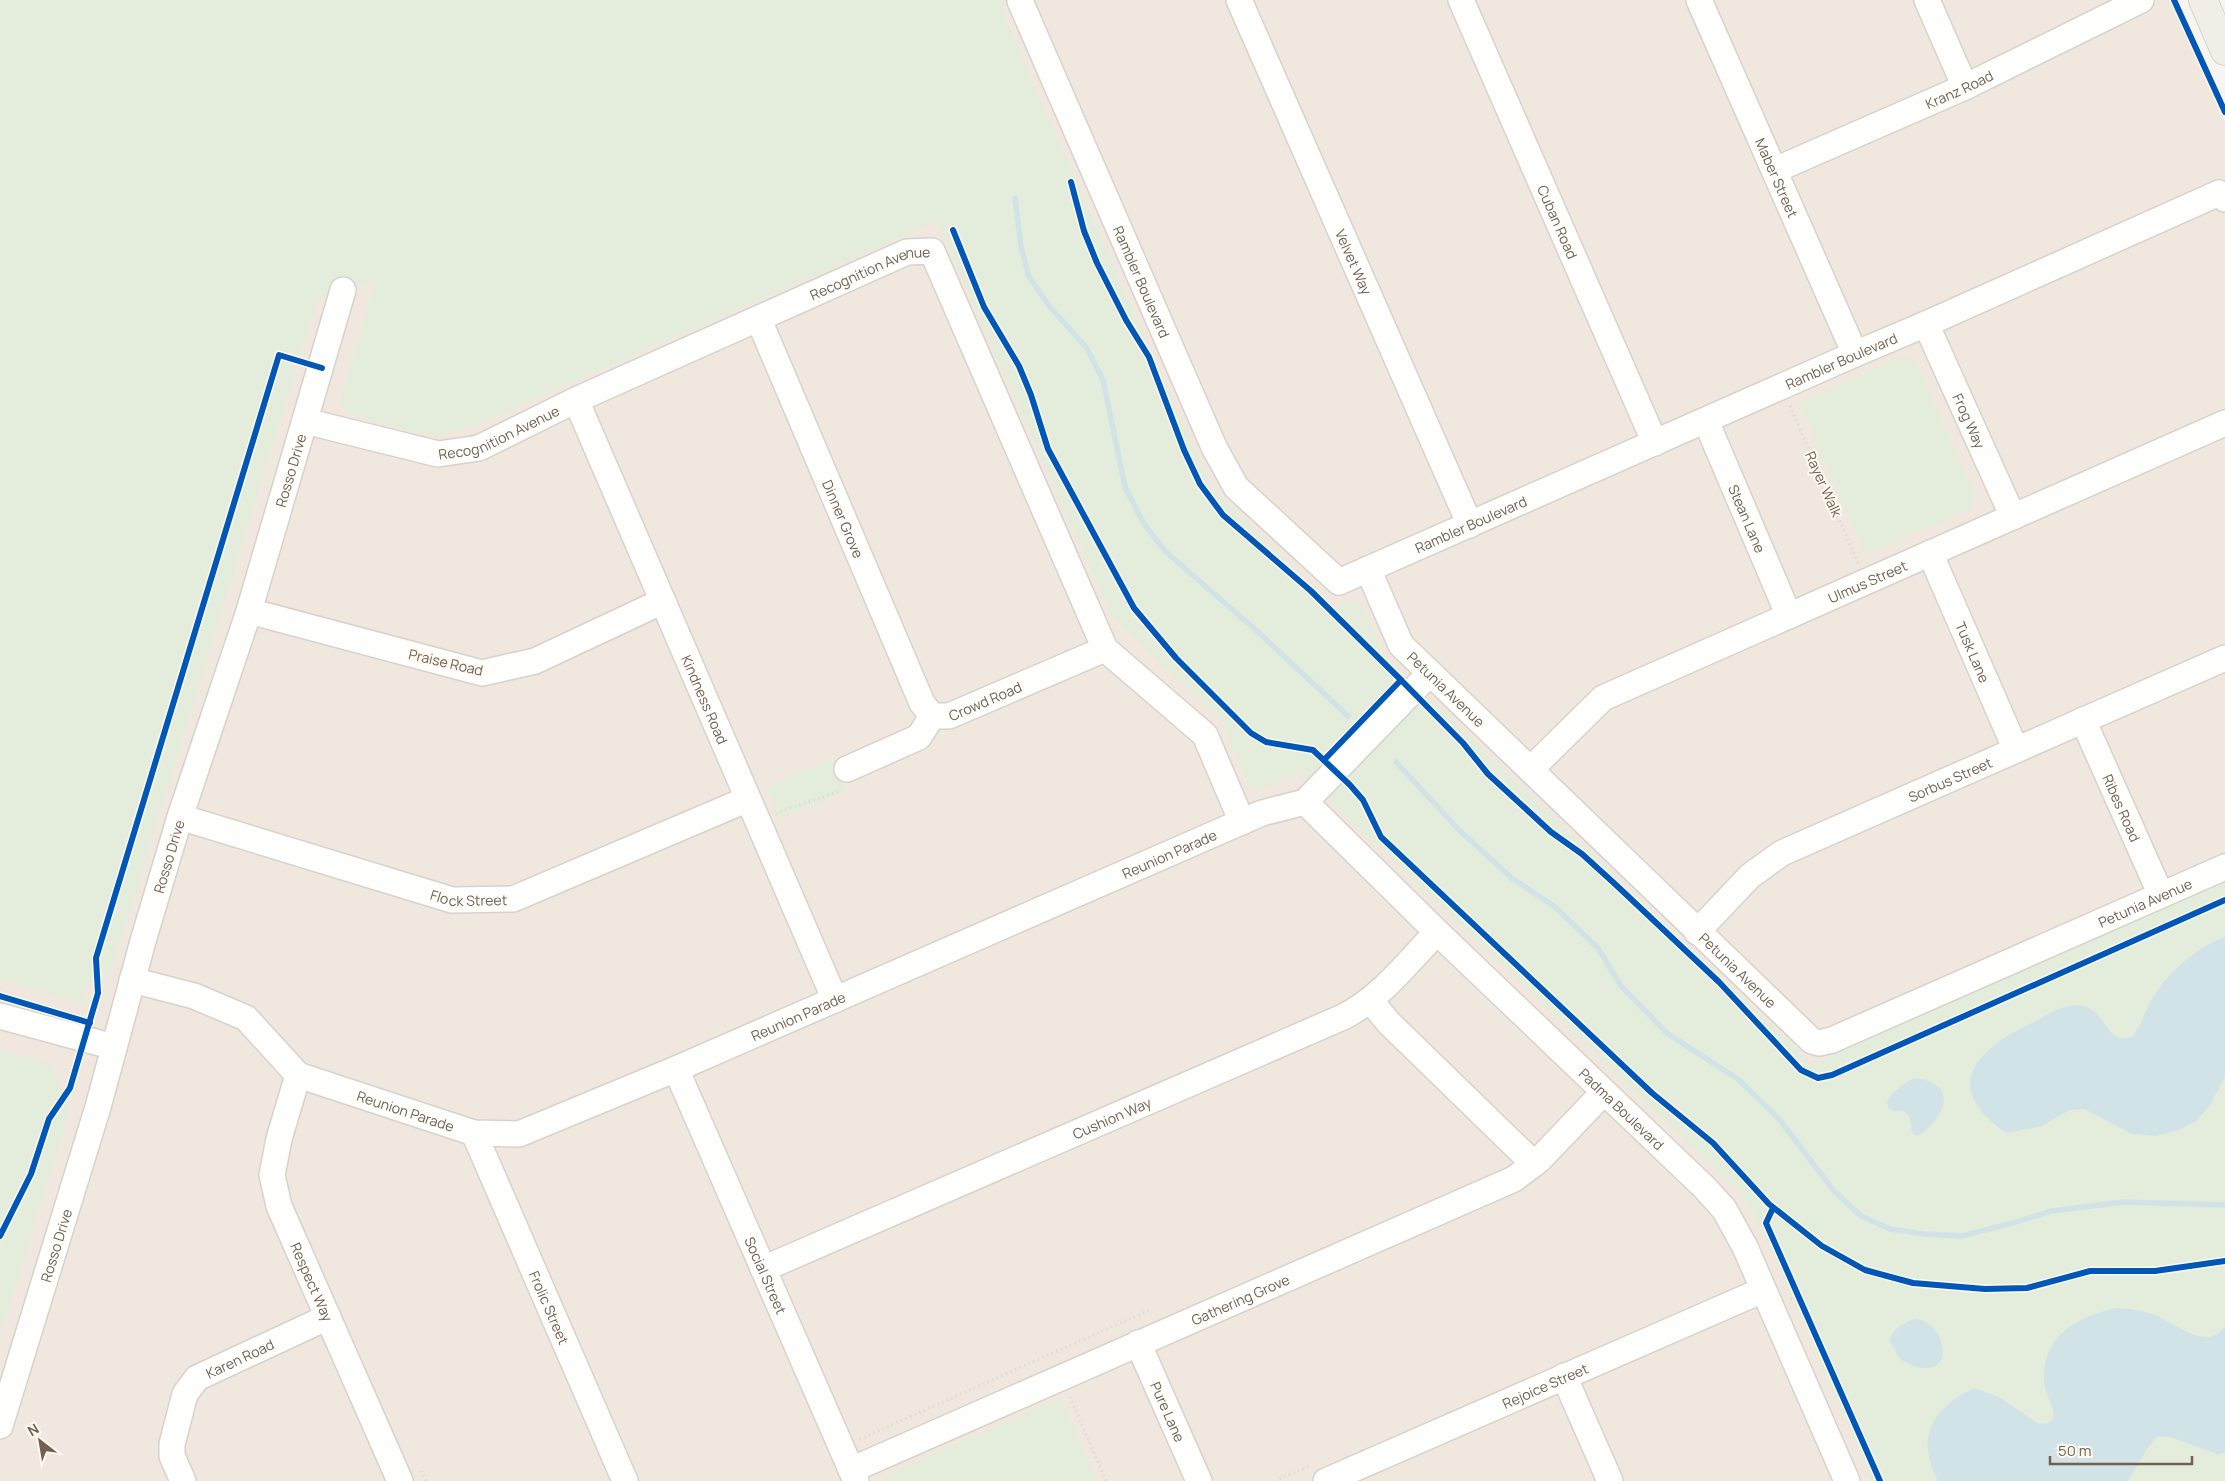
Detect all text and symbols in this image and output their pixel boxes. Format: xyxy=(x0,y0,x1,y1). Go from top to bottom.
street label: Kranz Road xyxy=(1922,65,1996,113)
street label: Maber Street xyxy=(1751,135,1803,221)
street label: Cuban Road xyxy=(1534,182,1583,262)
street label: Rambler Boulevard xyxy=(1109,223,1175,341)
street label: Velvet Way xyxy=(1331,226,1377,298)
street label: Recognition Avenue xyxy=(807,242,931,304)
street label: Rambler Boulevard xyxy=(1782,328,1900,393)
street label: Frog Way xyxy=(1949,390,1991,452)
street label: Recognition Avenue xyxy=(437,400,562,463)
street label: Rosso Drive xyxy=(270,431,310,509)
street label: Rayer Walk xyxy=(1801,448,1847,521)
street label: Dinner Grove xyxy=(819,477,869,561)
street label: Stean Lane xyxy=(1725,482,1770,556)
street label: Rambler Boulevard xyxy=(1412,491,1529,557)
street label: Ulmus Street xyxy=(1825,555,1910,607)
street label: Tusk Lane xyxy=(1952,619,1995,685)
street label: Praise Road xyxy=(407,644,485,680)
street label: Petunia Avenue xyxy=(1404,647,1489,731)
street label: Kindness Road xyxy=(678,652,733,747)
street label: Crowd Road xyxy=(945,677,1024,725)
street label: Sorbus Street xyxy=(1905,752,1995,806)
street label: Ribes Road xyxy=(2099,771,2145,844)
street label: Rosso Drive xyxy=(148,817,188,895)
street label: Reunion Parade xyxy=(1119,825,1219,883)
street label: Petunia Avenue xyxy=(2095,873,2195,931)
street label: Flock Street xyxy=(428,884,508,910)
street label: Petunia Avenue xyxy=(1695,928,1781,1012)
street label: Reunion Parade xyxy=(748,987,848,1045)
street label: Padma Boulevard xyxy=(1575,1064,1669,1154)
street label: Reunion Parade xyxy=(355,1086,457,1135)
street label: Cushion Way xyxy=(1069,1092,1154,1143)
street label: Rosso Drive xyxy=(35,1206,76,1284)
street label: Social Street xyxy=(741,1233,792,1317)
street label: Respect Way xyxy=(287,1239,338,1325)
street label: Frolic Street xyxy=(525,1267,574,1347)
street label: Gathering Grove xyxy=(1188,1269,1292,1329)
street label: Karen Road xyxy=(202,1334,277,1382)
street label: Rejoice Street xyxy=(1499,1358,1591,1412)
street label: Pure Lane xyxy=(1147,1378,1190,1445)
north arrow xyxy=(15,1416,65,1466)
text: N xyxy=(24,1419,42,1440)
scale bar xyxy=(2050,1434,2192,1466)
text: 50 m xyxy=(2058,1440,2092,1461)

